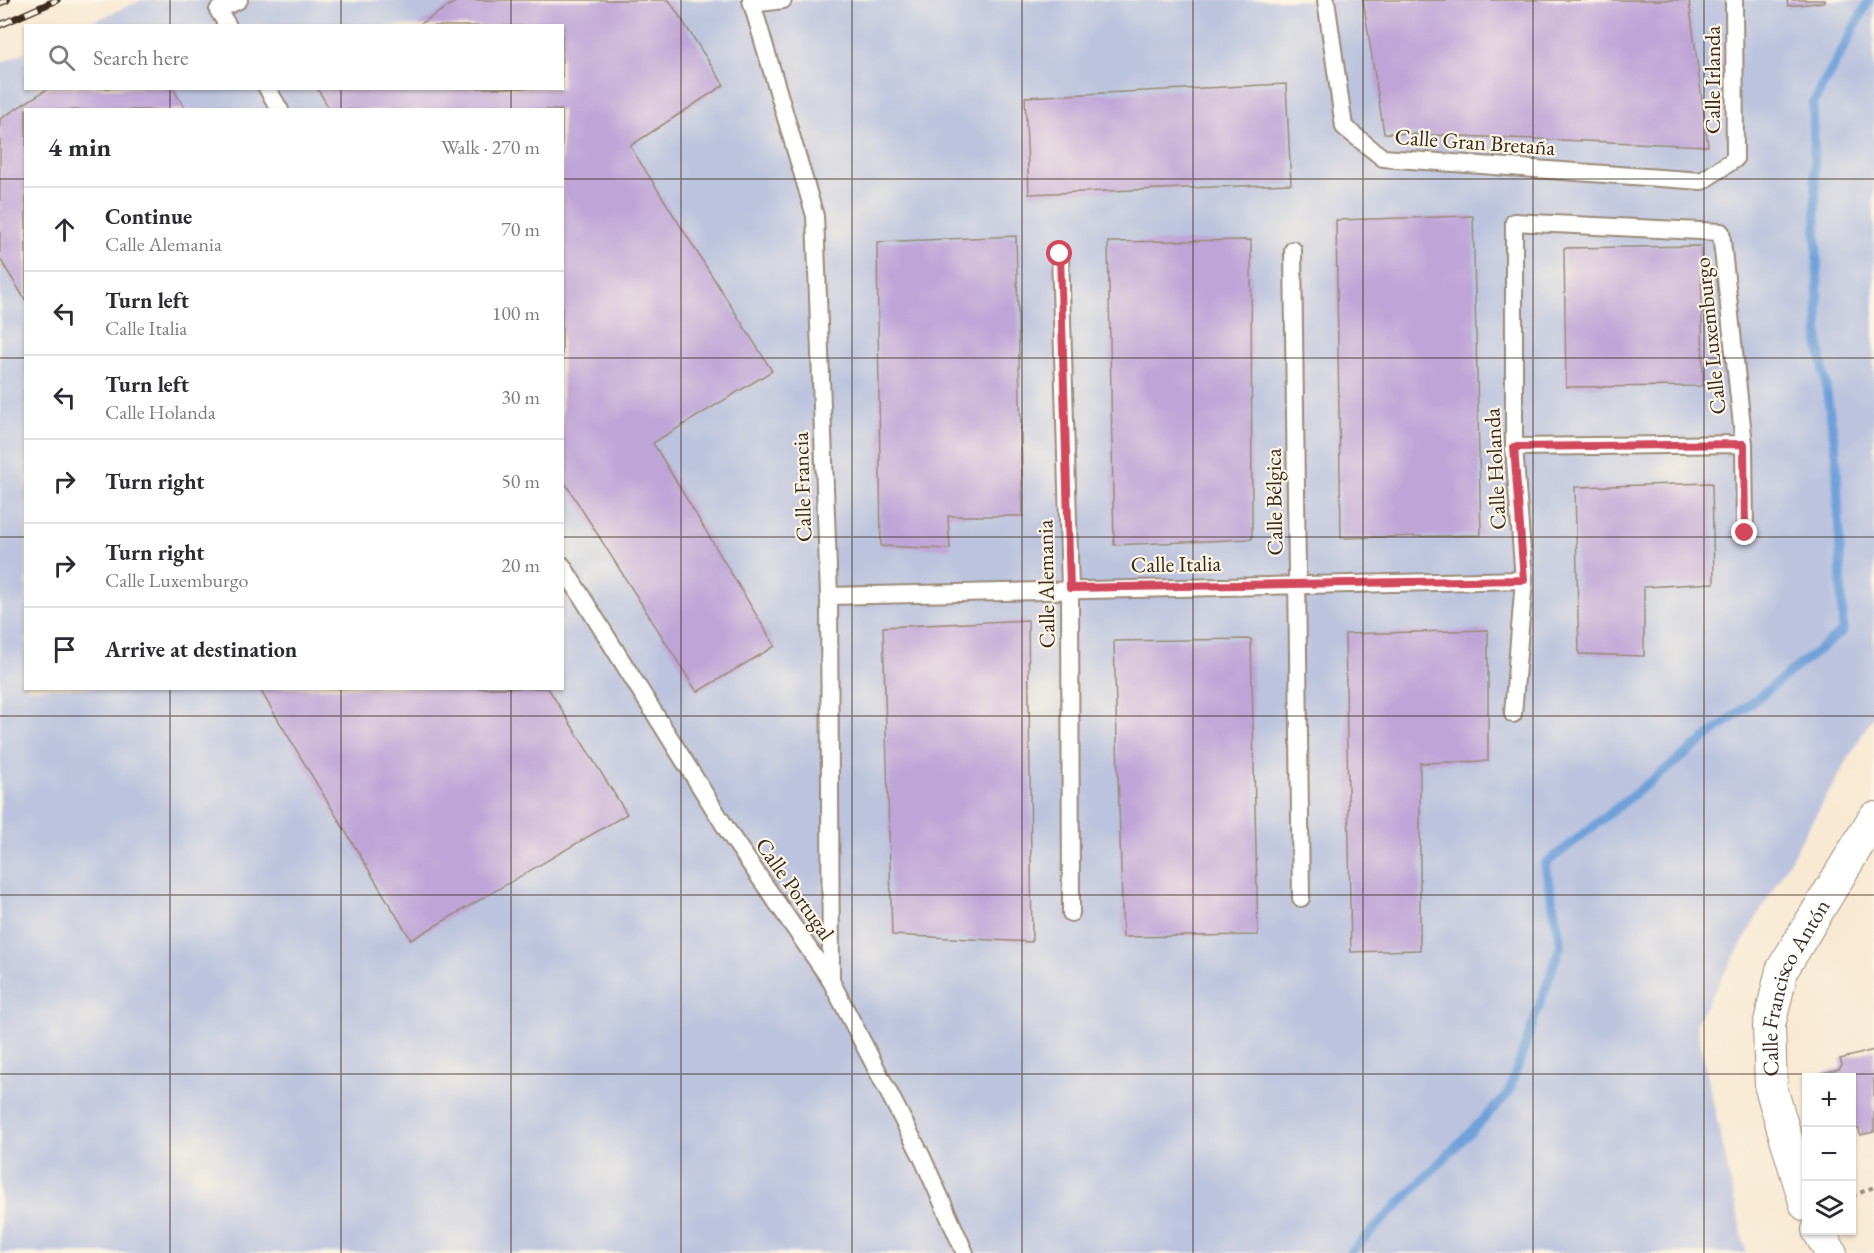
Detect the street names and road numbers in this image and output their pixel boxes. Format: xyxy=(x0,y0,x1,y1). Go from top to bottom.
street label: Calle Irlanda xyxy=(1698,26,1727,134)
street label: Calle Gran Bretaña xyxy=(1394,122,1557,162)
street label: Calle Luxemburgo xyxy=(1687,256,1733,416)
street label: Calle Holanda xyxy=(1477,407,1513,531)
street label: Calle Francia xyxy=(786,431,818,543)
street label: Calle Bélgica xyxy=(1259,448,1289,556)
street label: Calle Alemania xyxy=(1030,519,1062,649)
street label: Calle Italia xyxy=(1130,549,1222,579)
street label: Calle Portugal xyxy=(749,832,841,946)
street label: Calle Francisco Antón xyxy=(1754,893,1836,1077)

